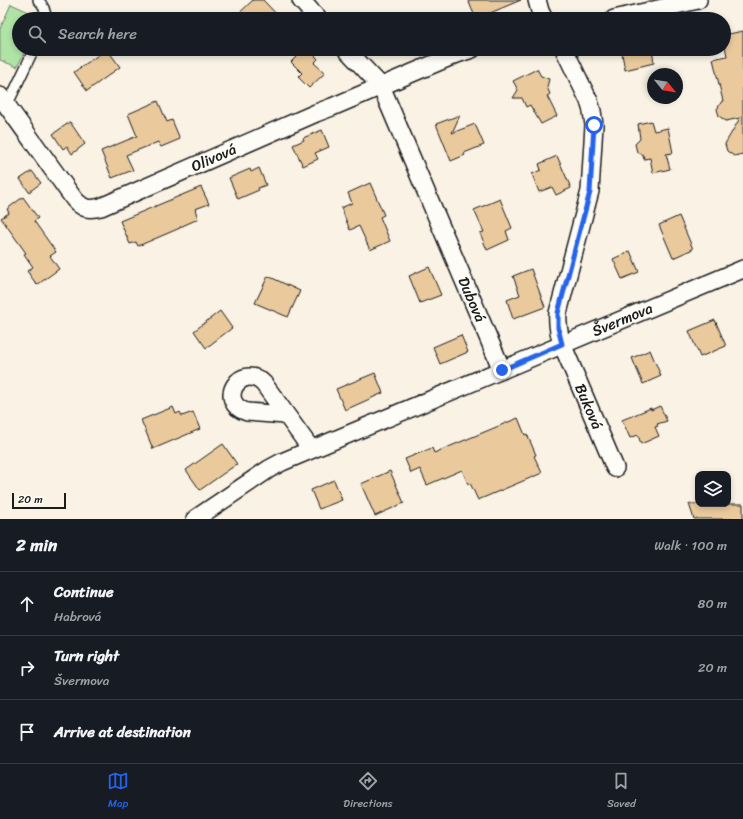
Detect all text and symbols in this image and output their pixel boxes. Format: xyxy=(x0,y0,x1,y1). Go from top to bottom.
search box xyxy=(12,12,731,56)
text: Search here xyxy=(58,21,137,47)
icon: search xyxy=(26,23,48,45)
north arrow xyxy=(647,68,683,104)
route start xyxy=(585,116,603,134)
street label: Olivová xyxy=(187,136,241,179)
street label: Dubová xyxy=(451,273,493,327)
street label: Švermova xyxy=(588,295,657,344)
route end xyxy=(493,361,511,379)
street label: Buková xyxy=(567,380,610,434)
map controls xyxy=(695,471,731,507)
button: layers xyxy=(695,471,731,507)
text: 20 m xyxy=(18,490,43,509)
scale bar xyxy=(12,491,66,510)
text: 2 min xyxy=(16,530,57,560)
text: Walk · 100 m xyxy=(654,534,727,557)
text: Continue xyxy=(54,579,114,605)
text: 80 m xyxy=(698,592,727,615)
icon: ahead xyxy=(16,593,38,615)
text: Habrová xyxy=(54,605,101,628)
text: Turn right xyxy=(54,643,119,669)
text: 20 m xyxy=(698,656,727,679)
icon: right xyxy=(16,657,38,679)
text: Švermova xyxy=(54,669,109,692)
text: Arrive at destination xyxy=(54,719,191,745)
icon: arrive xyxy=(16,721,38,743)
tab: Map xyxy=(107,770,129,813)
tab: Directions xyxy=(343,770,393,813)
tab: Saved xyxy=(607,770,636,813)

